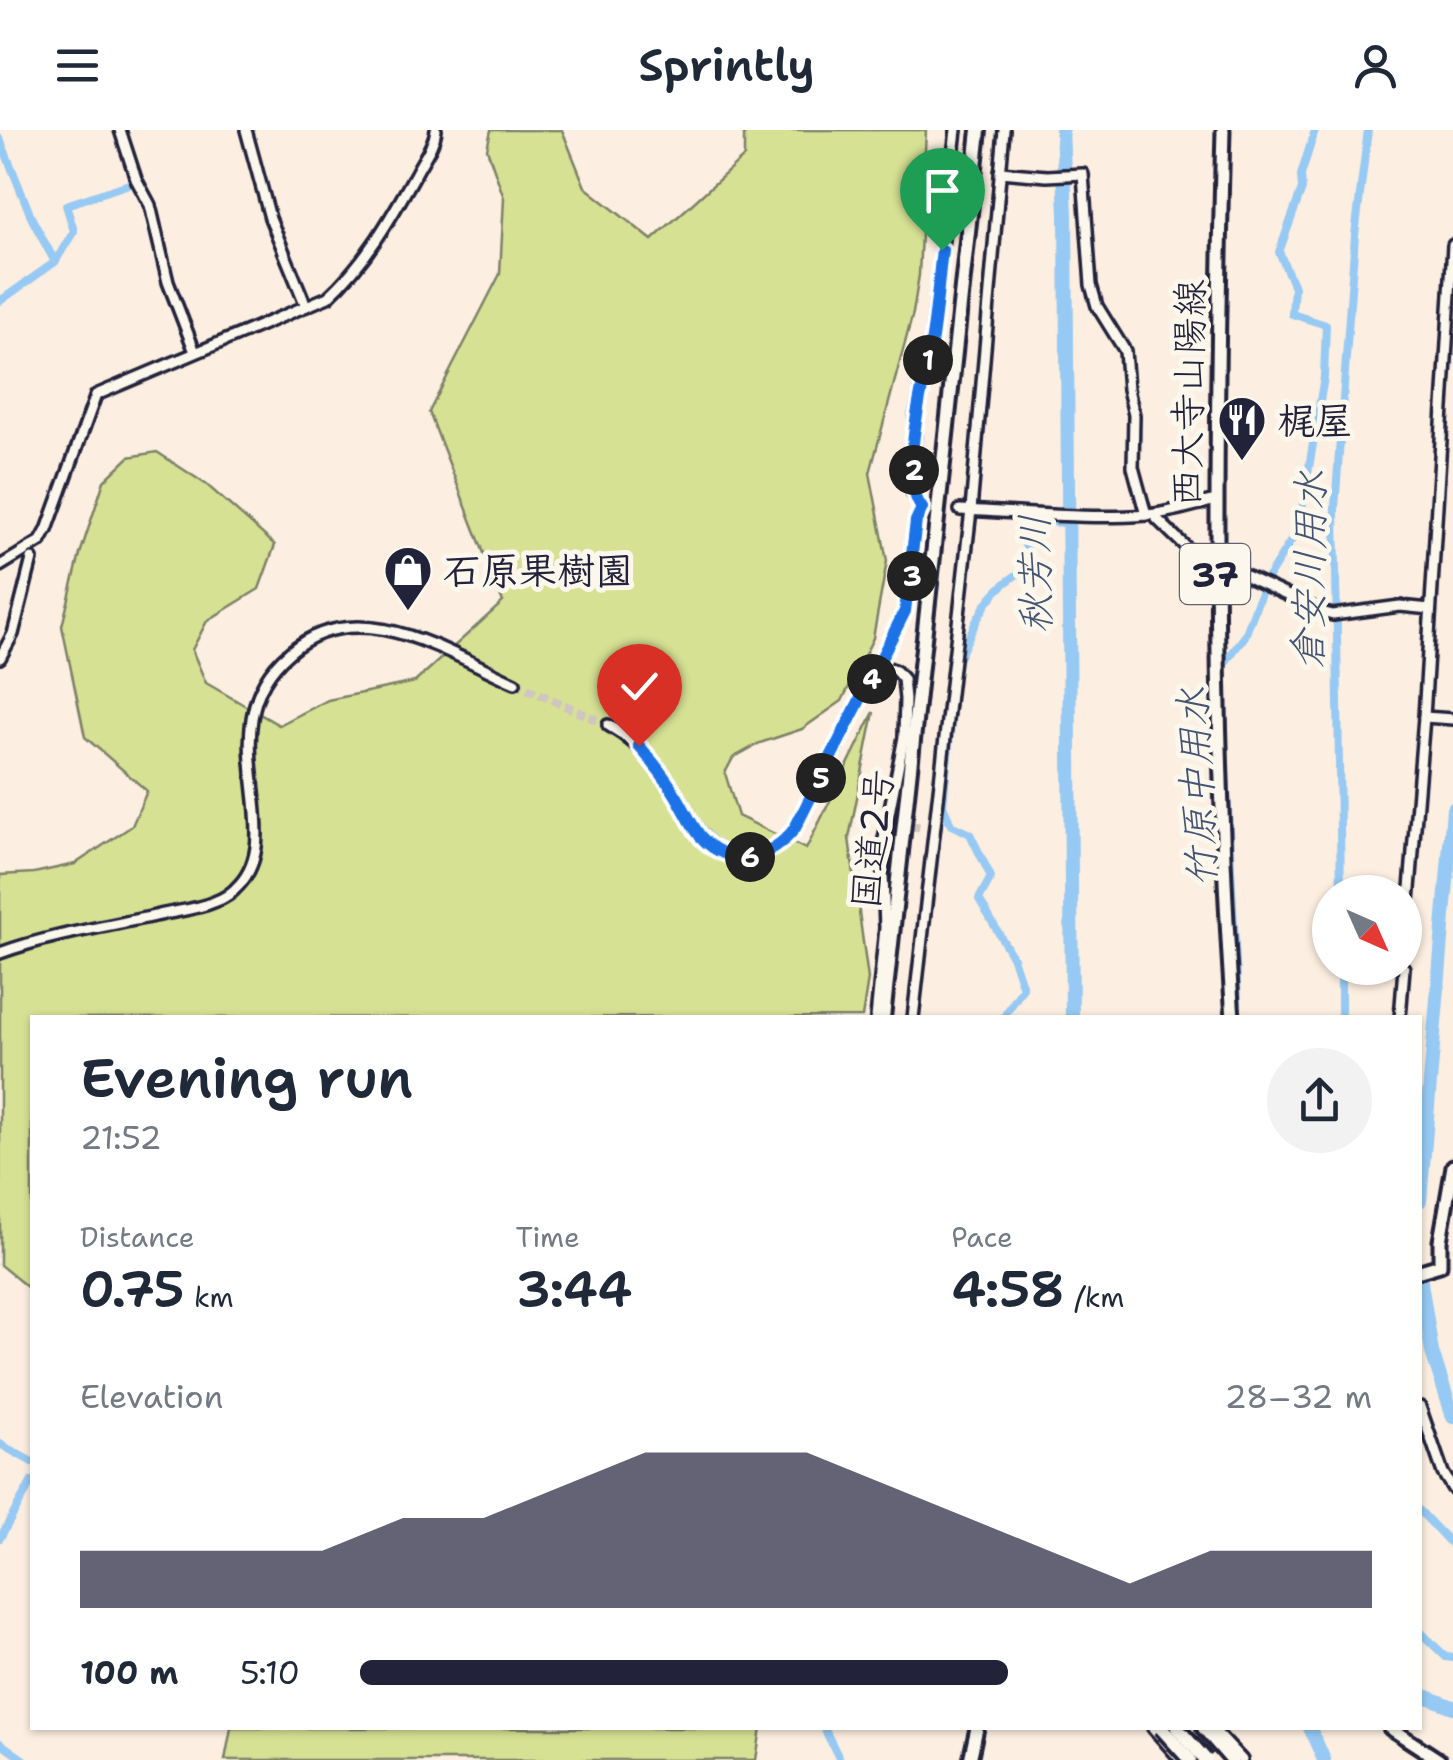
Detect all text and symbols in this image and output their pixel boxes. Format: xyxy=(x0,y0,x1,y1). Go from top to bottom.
text: Sprintly xyxy=(638,35,815,95)
icon: menu xyxy=(50,38,105,93)
icon: person xyxy=(1348,38,1403,93)
pin xyxy=(900,148,985,251)
icon: arrive xyxy=(915,163,970,218)
street label: 西大寺山陽線 xyxy=(1161,279,1215,507)
pin: 1 xyxy=(903,335,953,385)
text: 1 xyxy=(922,341,934,379)
restaurant icon: 梶屋 xyxy=(1216,394,1268,462)
place label: 梶屋 xyxy=(1277,395,1353,446)
pin: 2 xyxy=(889,445,939,495)
text: 2 xyxy=(904,451,924,489)
water label: 倉安川用水 xyxy=(1280,470,1338,670)
water label: 秋芳川 xyxy=(1007,514,1063,634)
shop icon: 石原果樹園 xyxy=(382,544,434,612)
road number: 37 xyxy=(1180,544,1250,604)
place label: 石原果樹園 xyxy=(443,545,633,596)
pin: 3 xyxy=(887,551,937,601)
text: 3 xyxy=(902,557,922,595)
pin xyxy=(597,644,682,747)
pin: 4 xyxy=(847,654,897,704)
icon: check xyxy=(612,659,667,714)
text: 4 xyxy=(862,660,882,698)
water label: 竹原中用水 xyxy=(1165,686,1229,888)
pin: 5 xyxy=(796,753,846,803)
text: 5 xyxy=(812,759,830,797)
street label: 国道2号 xyxy=(839,766,905,912)
pin: 6 xyxy=(725,832,775,882)
text: 6 xyxy=(740,838,760,876)
north arrow xyxy=(1312,875,1422,985)
map controls xyxy=(1312,875,1422,985)
text: Evening run xyxy=(80,1041,413,1115)
button: share xyxy=(1267,1048,1372,1153)
text: 21:52 xyxy=(80,1116,162,1159)
text: Distance xyxy=(80,1218,195,1256)
text: Time xyxy=(516,1218,580,1256)
text: Pace xyxy=(951,1218,1013,1256)
text: 0.75 xyxy=(80,1256,184,1323)
text: 3:44 xyxy=(516,1256,632,1323)
text: 4:58 xyxy=(951,1256,1065,1323)
text: km xyxy=(184,1278,234,1316)
text: /km xyxy=(1065,1278,1124,1316)
text: Elevation xyxy=(80,1375,223,1418)
text: 28–32 m xyxy=(1225,1375,1372,1418)
text: 100 m xyxy=(80,1651,179,1694)
text: 5:10 xyxy=(240,1651,300,1694)

